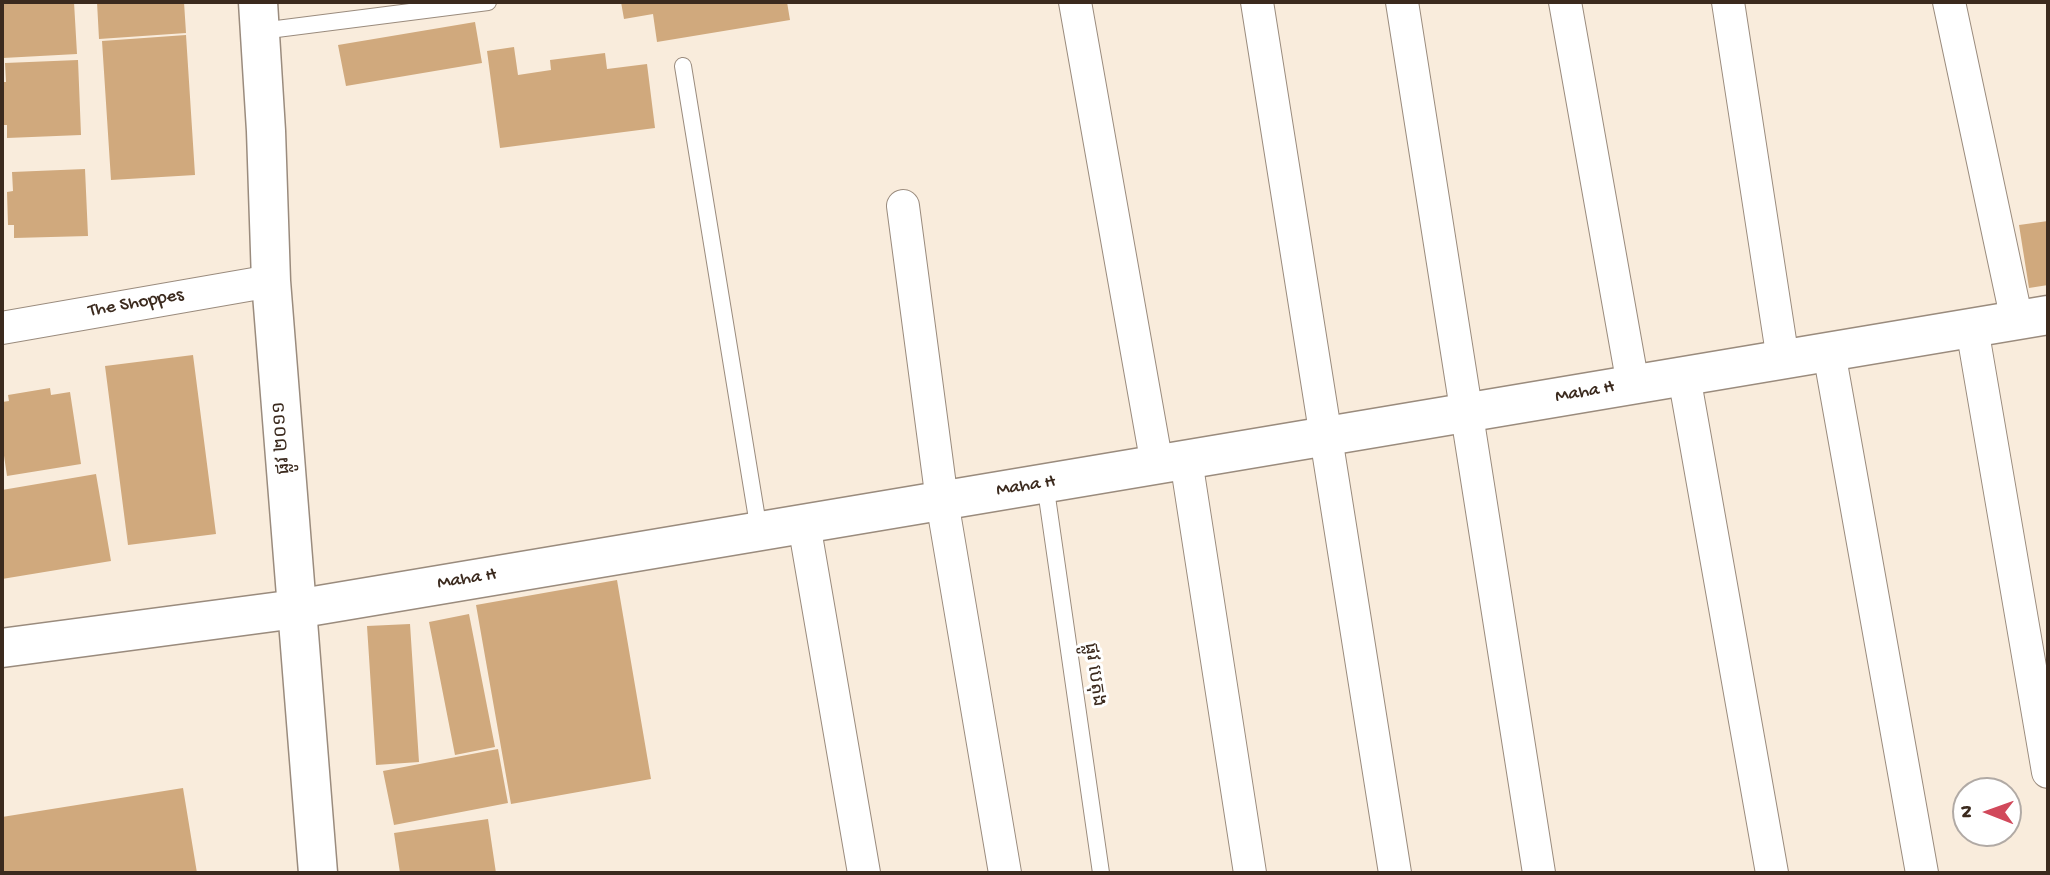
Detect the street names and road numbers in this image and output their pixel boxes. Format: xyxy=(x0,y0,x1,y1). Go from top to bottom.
street label: The Shoppes xyxy=(87,284,185,324)
street label: Maha H xyxy=(1554,377,1616,409)
street label: ផ្លូវ ២០១១ xyxy=(269,401,297,475)
street label: Maha H xyxy=(995,471,1057,503)
street label: Maha H xyxy=(436,564,498,596)
street label: ផ្លូវ បេតុង xyxy=(1077,642,1109,708)

